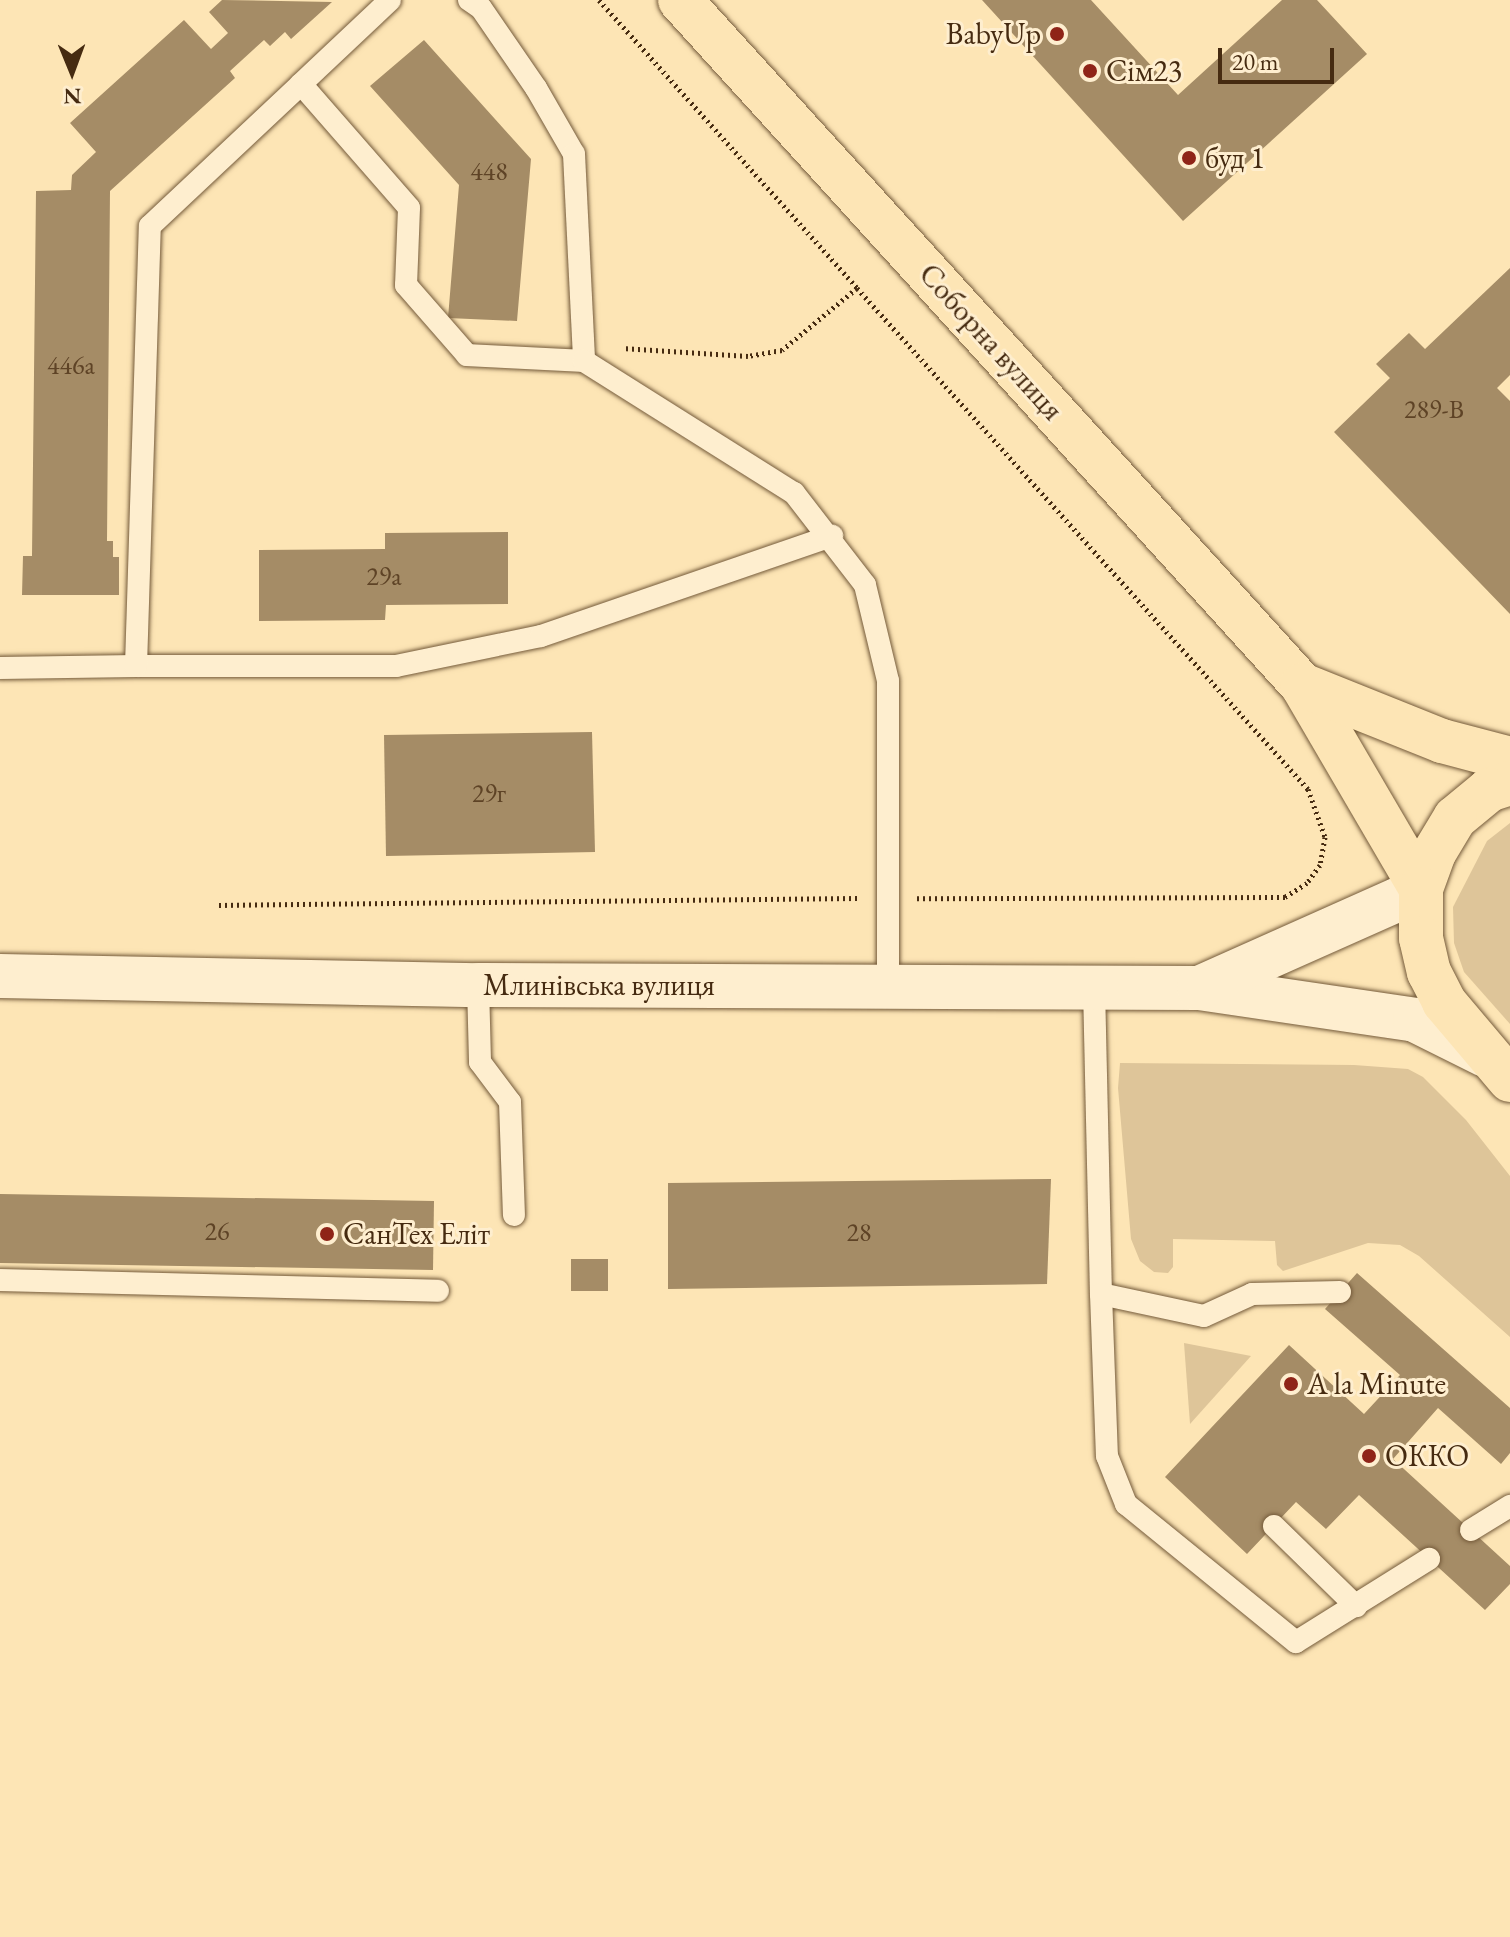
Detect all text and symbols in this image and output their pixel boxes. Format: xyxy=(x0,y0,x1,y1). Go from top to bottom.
place label: BabyUp xyxy=(946,16,1041,52)
marker: BabyUp xyxy=(1048,25,1066,43)
north arrow xyxy=(32,32,112,112)
scale bar xyxy=(1222,32,1338,82)
text: 20 m xyxy=(1232,46,1279,77)
place label: Сім23 xyxy=(1106,53,1182,89)
marker: Сім23 xyxy=(1081,62,1099,80)
text: N xyxy=(63,82,82,111)
place label: буд 1 xyxy=(1205,140,1265,176)
marker: буд 1 xyxy=(1180,149,1198,167)
house number: 448 xyxy=(470,156,508,188)
street label: Соборна вулиця xyxy=(911,256,1071,428)
house number: 446а xyxy=(47,350,95,382)
house number: 289-В xyxy=(1404,394,1464,426)
house number: 29а xyxy=(366,561,402,593)
house number: 29г xyxy=(472,778,506,810)
street label: Млинівська вулиця xyxy=(483,967,715,1003)
house number: 26 xyxy=(205,1216,229,1248)
place label: СанТех Еліт xyxy=(343,1216,490,1252)
house number: 28 xyxy=(847,1217,871,1249)
marker: СанТех Еліт xyxy=(318,1225,336,1243)
place label: A la Minute xyxy=(1307,1366,1446,1402)
marker: A la Minute xyxy=(1282,1375,1300,1393)
place label: ОККО xyxy=(1385,1438,1469,1474)
marker: ОККО xyxy=(1360,1447,1378,1465)

